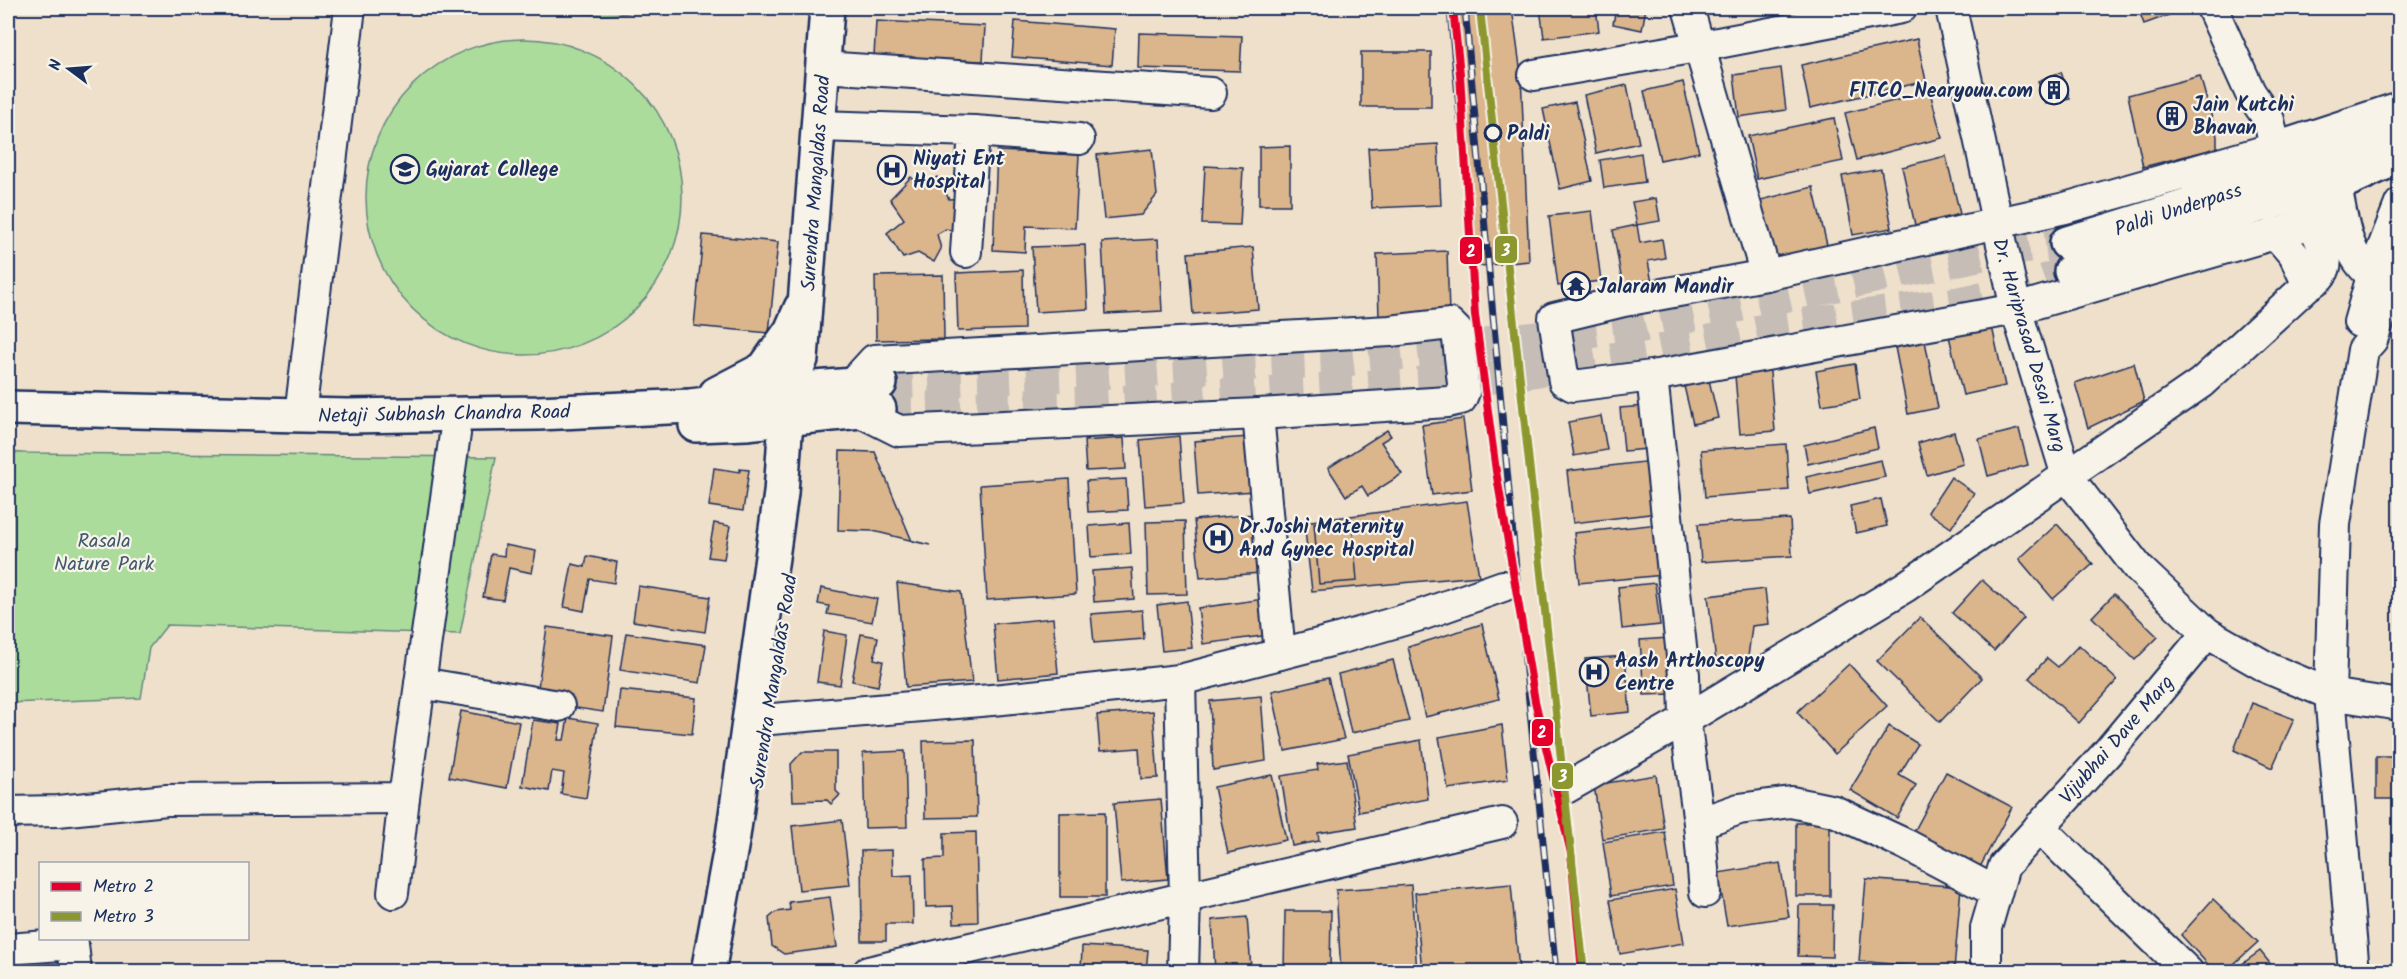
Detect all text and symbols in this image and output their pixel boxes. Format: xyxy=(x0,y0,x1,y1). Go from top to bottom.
north arrow xyxy=(39,39,99,99)
text: N xyxy=(43,57,69,74)
street label: Surendra Mangaldas Road xyxy=(793,73,841,292)
building icon: FITCO_Nearyouu.com xyxy=(2038,74,2070,106)
place label: FITCO_Nearyouu.com xyxy=(1849,76,2033,108)
place label: Jain Kutchi Bhavan xyxy=(2193,90,2295,145)
building icon: Jain Kutchi Bhavan xyxy=(2156,100,2188,132)
place label: Paldi xyxy=(1507,119,1550,151)
marker: Paldi xyxy=(1484,124,1502,142)
place label: Niyati Ent Hospital xyxy=(913,144,1005,199)
school or university icon: Gujarat College xyxy=(389,153,421,185)
hospital icon: Niyati Ent Hospital xyxy=(876,154,908,186)
place label: Gujarat College xyxy=(426,155,559,187)
street label: Paldi Underpass xyxy=(2111,175,2247,247)
line badge: 3 xyxy=(1494,235,1518,264)
street label: Dr. Hariprasad Desai Marg xyxy=(1982,235,2074,457)
line badge: 2 xyxy=(1459,236,1483,265)
text: 3 xyxy=(1501,239,1511,264)
text: 2 xyxy=(1466,240,1476,265)
temple icon: Jalaram Mandir xyxy=(1560,270,1592,302)
place label: Jalaram Mandir xyxy=(1597,272,1734,304)
street label: Netaji Subhash Chandra Road xyxy=(318,397,572,433)
place label: Dr.Joshi Maternity And Gynec Hospital xyxy=(1239,512,1414,567)
hospital icon: Dr.Joshi Maternity And Gynec Hospital xyxy=(1202,522,1234,554)
park label: Rasala Nature Park xyxy=(54,526,155,581)
street label: Surendra Mangaldas Road xyxy=(742,571,808,791)
place label: Aash Arthoscopy Centre xyxy=(1615,646,1765,701)
hospital icon: Aash Arthoscopy Centre xyxy=(1578,656,1610,688)
street label: Vijubhai Dave Marg xyxy=(2052,668,2183,812)
line badge: 2 xyxy=(1531,718,1554,747)
text: 2 xyxy=(1537,721,1547,746)
line badge: 3 xyxy=(1551,762,1574,790)
text: 3 xyxy=(1558,765,1568,790)
legend xyxy=(39,862,249,940)
text: Metro 2 xyxy=(93,873,154,902)
text: Metro 3 xyxy=(93,903,154,932)

